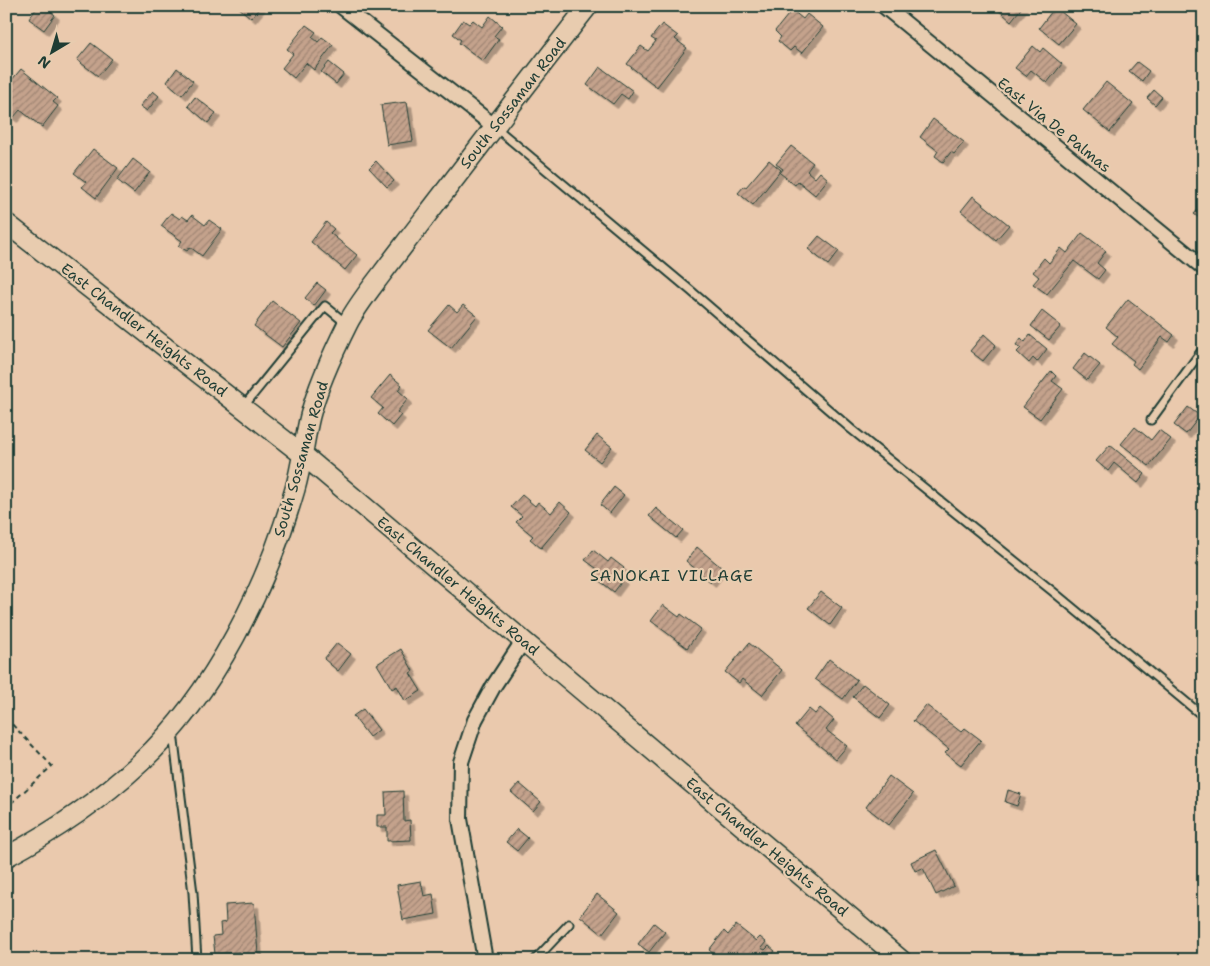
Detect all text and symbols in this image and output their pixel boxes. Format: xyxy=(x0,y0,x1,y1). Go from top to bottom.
north arrow xyxy=(28,28,78,78)
street label: South Sossaman Road xyxy=(455,33,571,173)
text: N xyxy=(34,52,54,73)
street label: East Via De Palmas xyxy=(993,73,1115,177)
street label: East Chandler Heights Road xyxy=(57,259,232,402)
street label: South Sossaman Road xyxy=(269,378,333,539)
street label: East Chandler Heights Road xyxy=(373,512,544,660)
district label: SANOKAI VILLAGE xyxy=(590,565,754,586)
street label: East Chandler Heights Road xyxy=(682,773,853,921)

